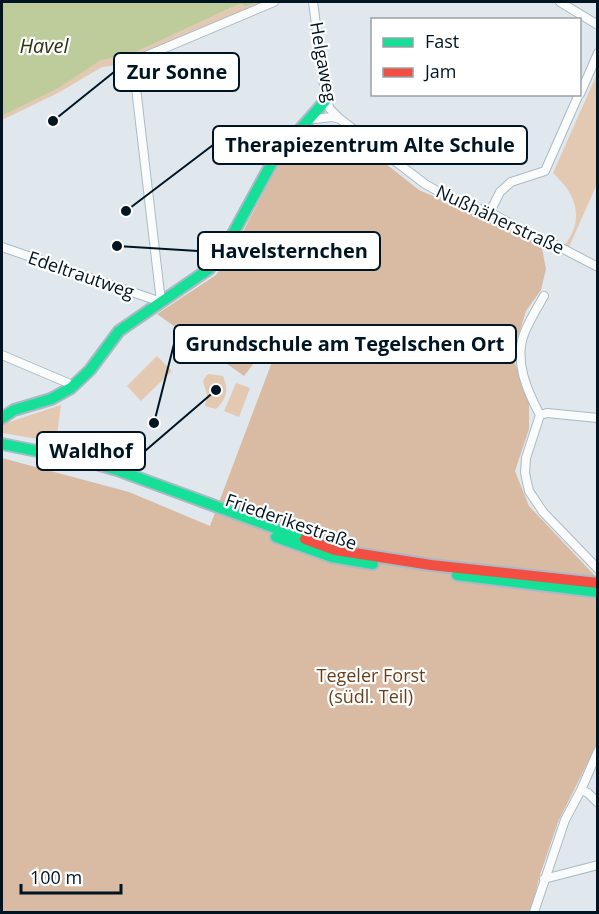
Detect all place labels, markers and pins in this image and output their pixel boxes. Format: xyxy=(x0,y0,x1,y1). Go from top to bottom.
callout: Zur Sonne xyxy=(114,53,239,91)
callout: Therapiezentrum Alte Schule xyxy=(213,126,527,164)
callout: Havelsternchen xyxy=(198,232,380,270)
callout: Grundschule am Tegelschen Ort xyxy=(174,325,516,363)
callout: Waldhof xyxy=(37,432,145,470)

